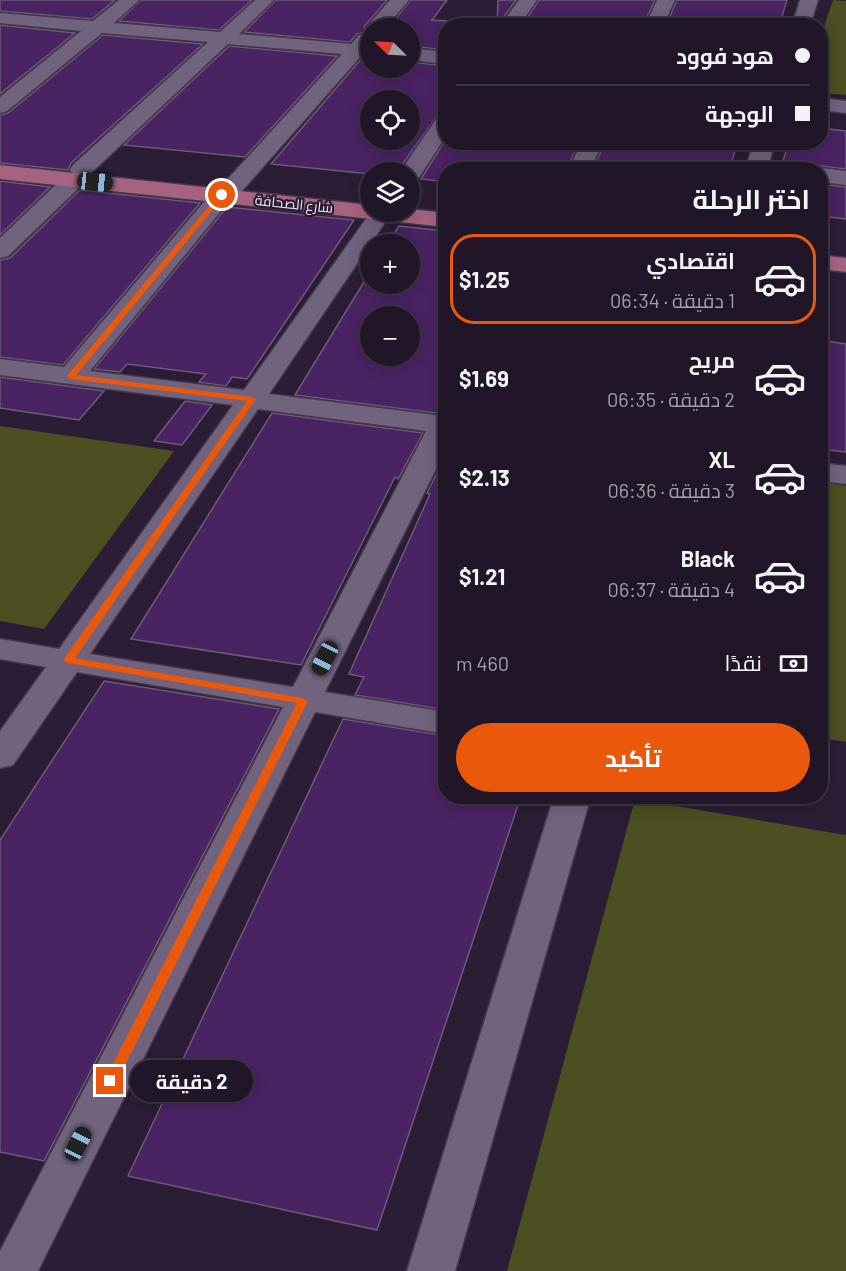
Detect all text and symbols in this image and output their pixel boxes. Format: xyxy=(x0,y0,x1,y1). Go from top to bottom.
north arrow xyxy=(360,18,420,78)
map controls xyxy=(360,18,420,366)
text: هود فوود xyxy=(676,42,774,68)
button: locate xyxy=(360,90,420,150)
text: الوجهة xyxy=(705,100,774,126)
button: layers xyxy=(360,162,420,222)
car xyxy=(76,171,114,193)
route start xyxy=(208,181,235,208)
text: اختر الرحلة xyxy=(692,182,810,214)
street label: شارع الصحافة xyxy=(254,191,334,217)
button: + xyxy=(360,234,420,294)
text: اقتصادي xyxy=(646,247,735,273)
icon: car xyxy=(753,252,807,306)
text: $1.25 xyxy=(459,266,510,292)
text: 1 دقيقة · 06:34 xyxy=(610,288,735,312)
button: − xyxy=(360,306,420,366)
text: مريح xyxy=(689,346,735,372)
icon: car xyxy=(753,351,807,405)
text: $1.69 xyxy=(459,365,509,391)
text: 2 دقيقة · 06:35 xyxy=(607,387,735,411)
text: XL xyxy=(709,446,735,472)
icon: car xyxy=(753,450,807,504)
text: $2.13 xyxy=(459,464,510,490)
text: 3 دقيقة · 06:36 xyxy=(607,478,735,502)
text: Black xyxy=(681,545,735,571)
icon: car xyxy=(753,549,807,603)
text: $1.21 xyxy=(459,563,505,589)
text: 4 دقيقة · 06:37 xyxy=(608,577,735,601)
car xyxy=(309,638,341,678)
icon: cash xyxy=(777,647,810,680)
text: نقدًا xyxy=(724,649,762,675)
text: 460 m xyxy=(456,651,509,675)
button: تأكيد xyxy=(456,723,810,792)
callout: 2 دقيقة xyxy=(131,1060,254,1102)
route end xyxy=(96,1067,123,1094)
text: 2 دقيقة xyxy=(156,1069,227,1093)
car xyxy=(62,1124,94,1164)

